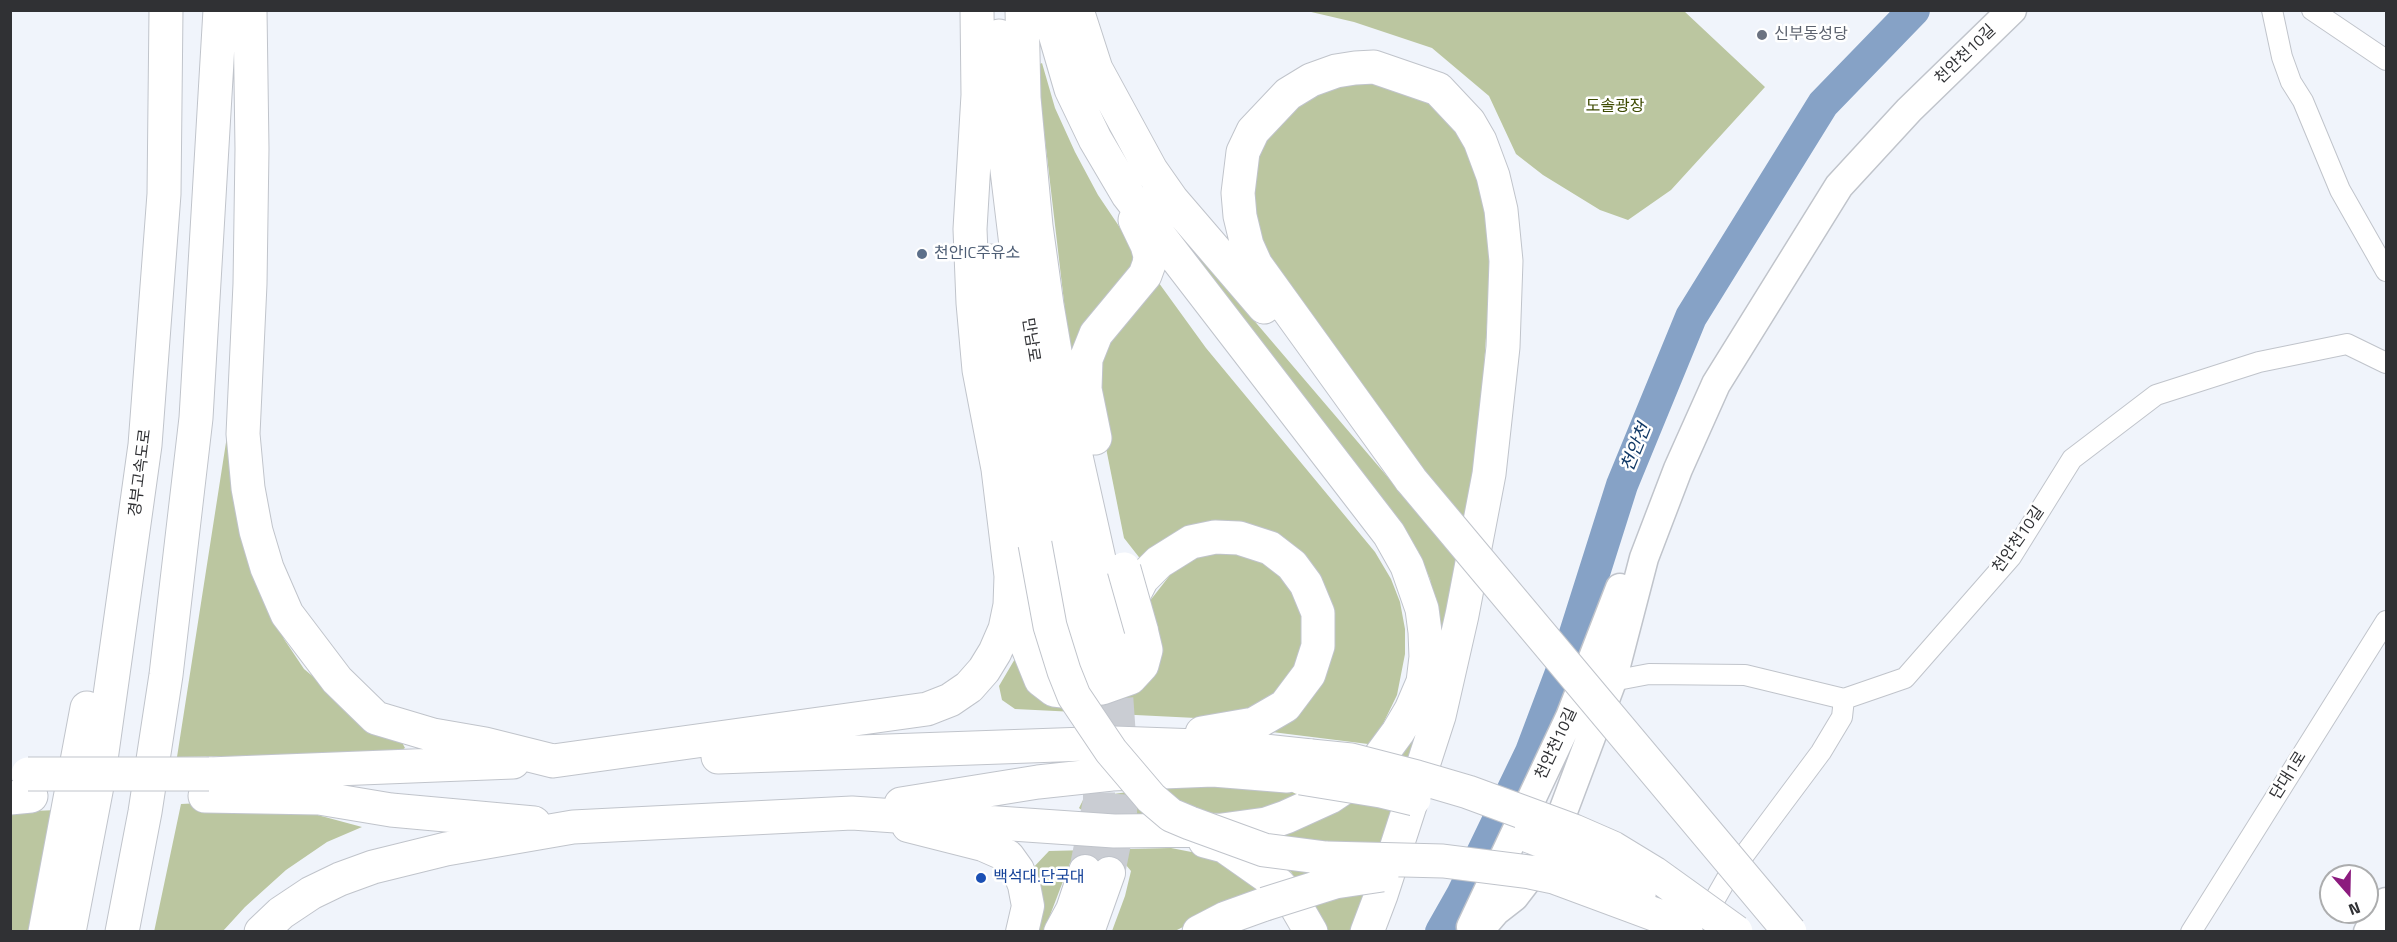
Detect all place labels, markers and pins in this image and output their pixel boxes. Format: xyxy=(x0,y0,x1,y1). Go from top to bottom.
place label: 신부동성당 xyxy=(1774,25,1848,45)
marker: 신부동성당 xyxy=(1755,28,1769,42)
place label: 천안IC주유소 xyxy=(934,244,1020,264)
marker: 천안IC주유소 xyxy=(915,247,929,261)
place label: 백석대.단국대 xyxy=(993,868,1085,888)
marker: 백석대.단국대 xyxy=(974,871,988,885)

